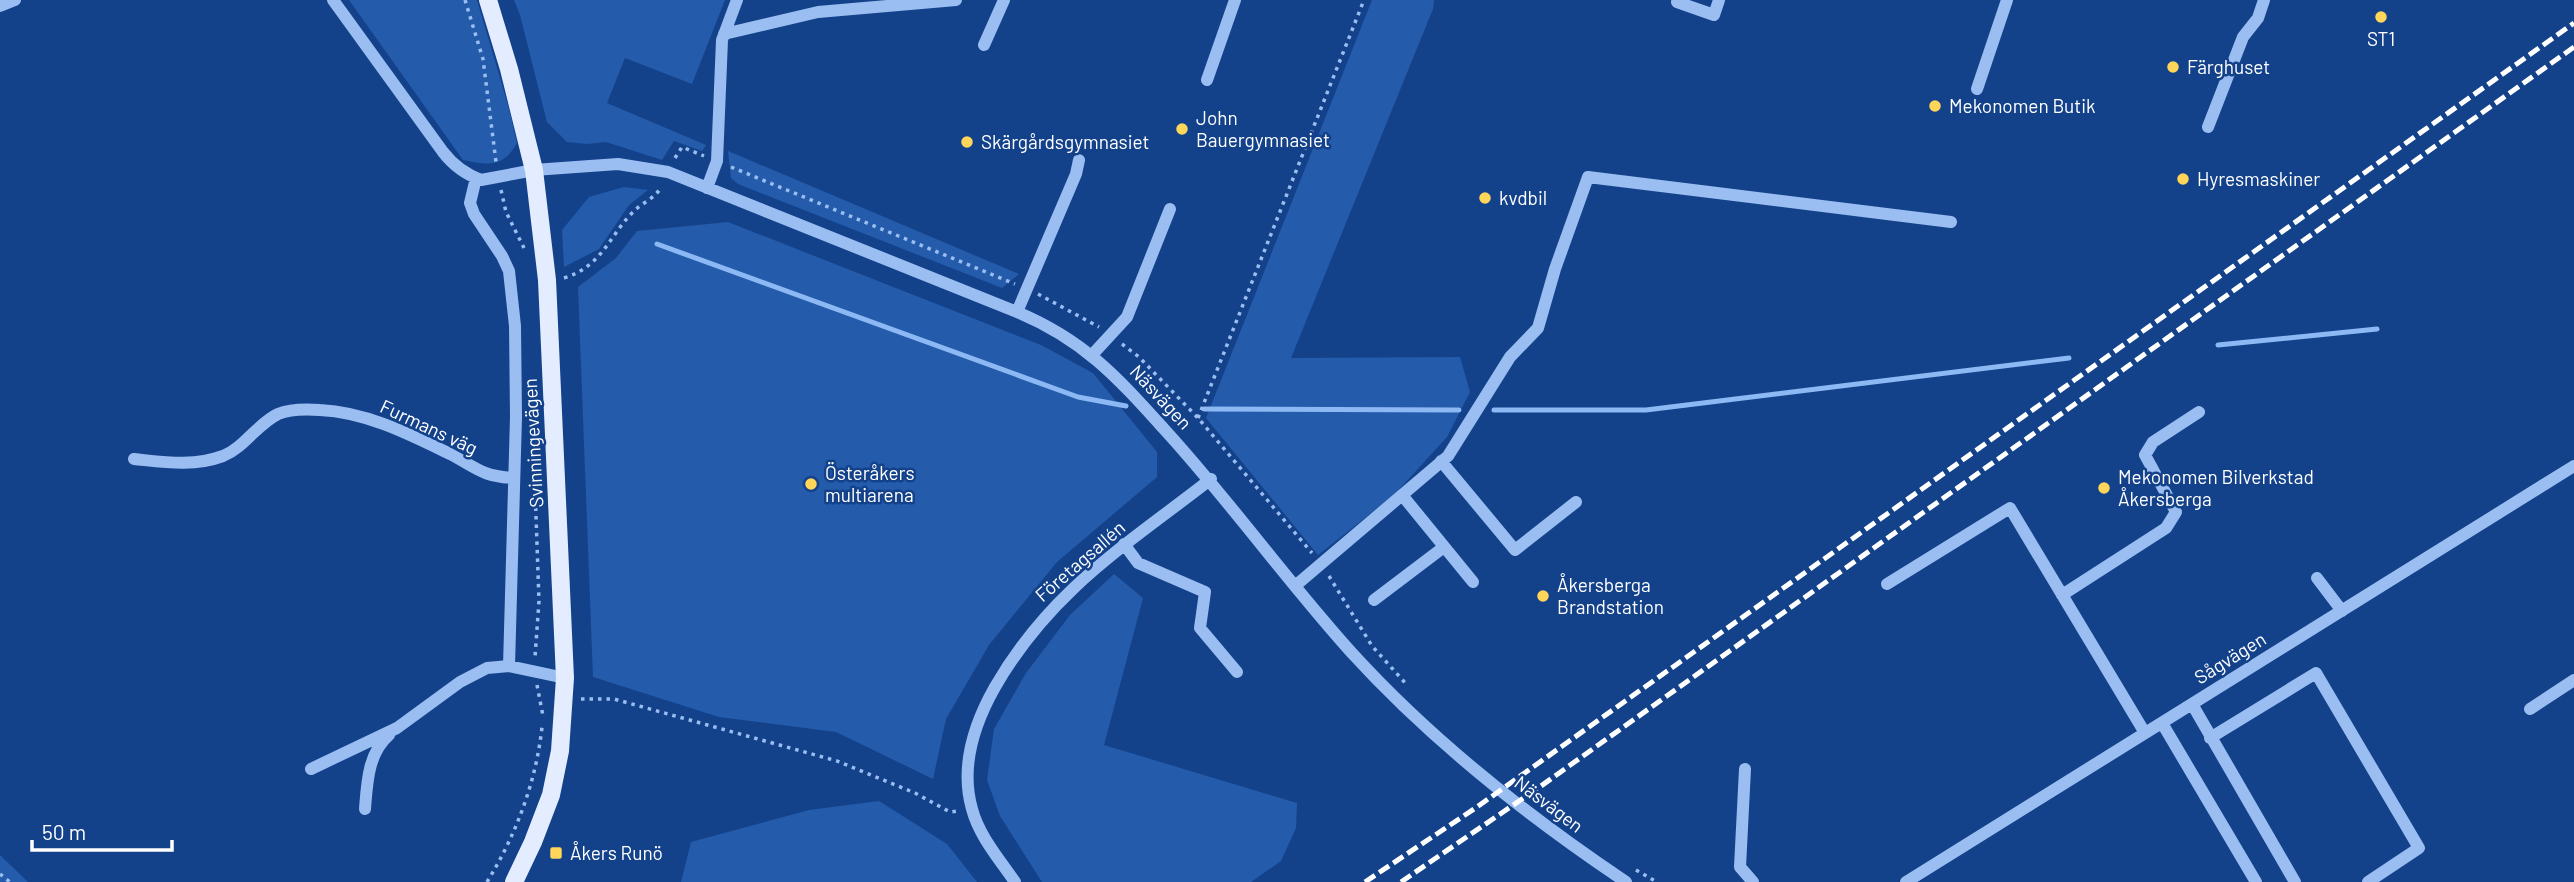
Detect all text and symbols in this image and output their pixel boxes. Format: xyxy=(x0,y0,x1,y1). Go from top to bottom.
marker: ST1 xyxy=(2373,9,2389,25)
place label: ST1 xyxy=(2367,27,2395,50)
place label: Färghuset xyxy=(2187,55,2270,78)
marker: Färghuset xyxy=(2165,59,2181,75)
place label: Mekonomen Butik xyxy=(1949,94,2096,117)
marker: Mekonomen Butik xyxy=(1927,98,1943,114)
place label: John Bauergymnasiet xyxy=(1196,106,1330,151)
marker: John Bauergymnasiet xyxy=(1174,121,1190,137)
place label: Skärgårdsgymnasiet xyxy=(981,130,1150,153)
marker: Skärgårdsgymnasiet xyxy=(959,134,975,150)
place label: Hyresmaskiner xyxy=(2197,167,2320,190)
marker: Hyresmaskiner xyxy=(2175,171,2191,187)
place label: kvdbil xyxy=(1499,186,1547,209)
marker: kvdbil xyxy=(1477,190,1493,206)
street label: Näsvägen xyxy=(1126,360,1197,434)
street label: Svinningevägen xyxy=(518,378,547,508)
street label: Furmans väg xyxy=(377,394,482,459)
place label: Österåkers multiarena xyxy=(825,461,915,506)
place label: Mekonomen Bilverkstad Åkersberga xyxy=(2118,465,2314,510)
marker: Österåkers multiarena xyxy=(803,476,819,492)
marker: Mekonomen Bilverkstad Åkersberga xyxy=(2096,480,2112,496)
street label: Företagsallén xyxy=(1030,515,1129,606)
place label: Åkersberga Brandstation xyxy=(1557,573,1664,618)
marker: Åkersberga Brandstation xyxy=(1535,588,1551,604)
street label: Sågvägen xyxy=(2190,627,2270,689)
street label: Näsvägen xyxy=(1510,770,1588,837)
scale bar xyxy=(32,808,172,852)
text: 50 m xyxy=(42,819,86,844)
place label: Åkers Runö xyxy=(570,841,663,864)
marker: Åkers Runö xyxy=(548,845,564,861)

